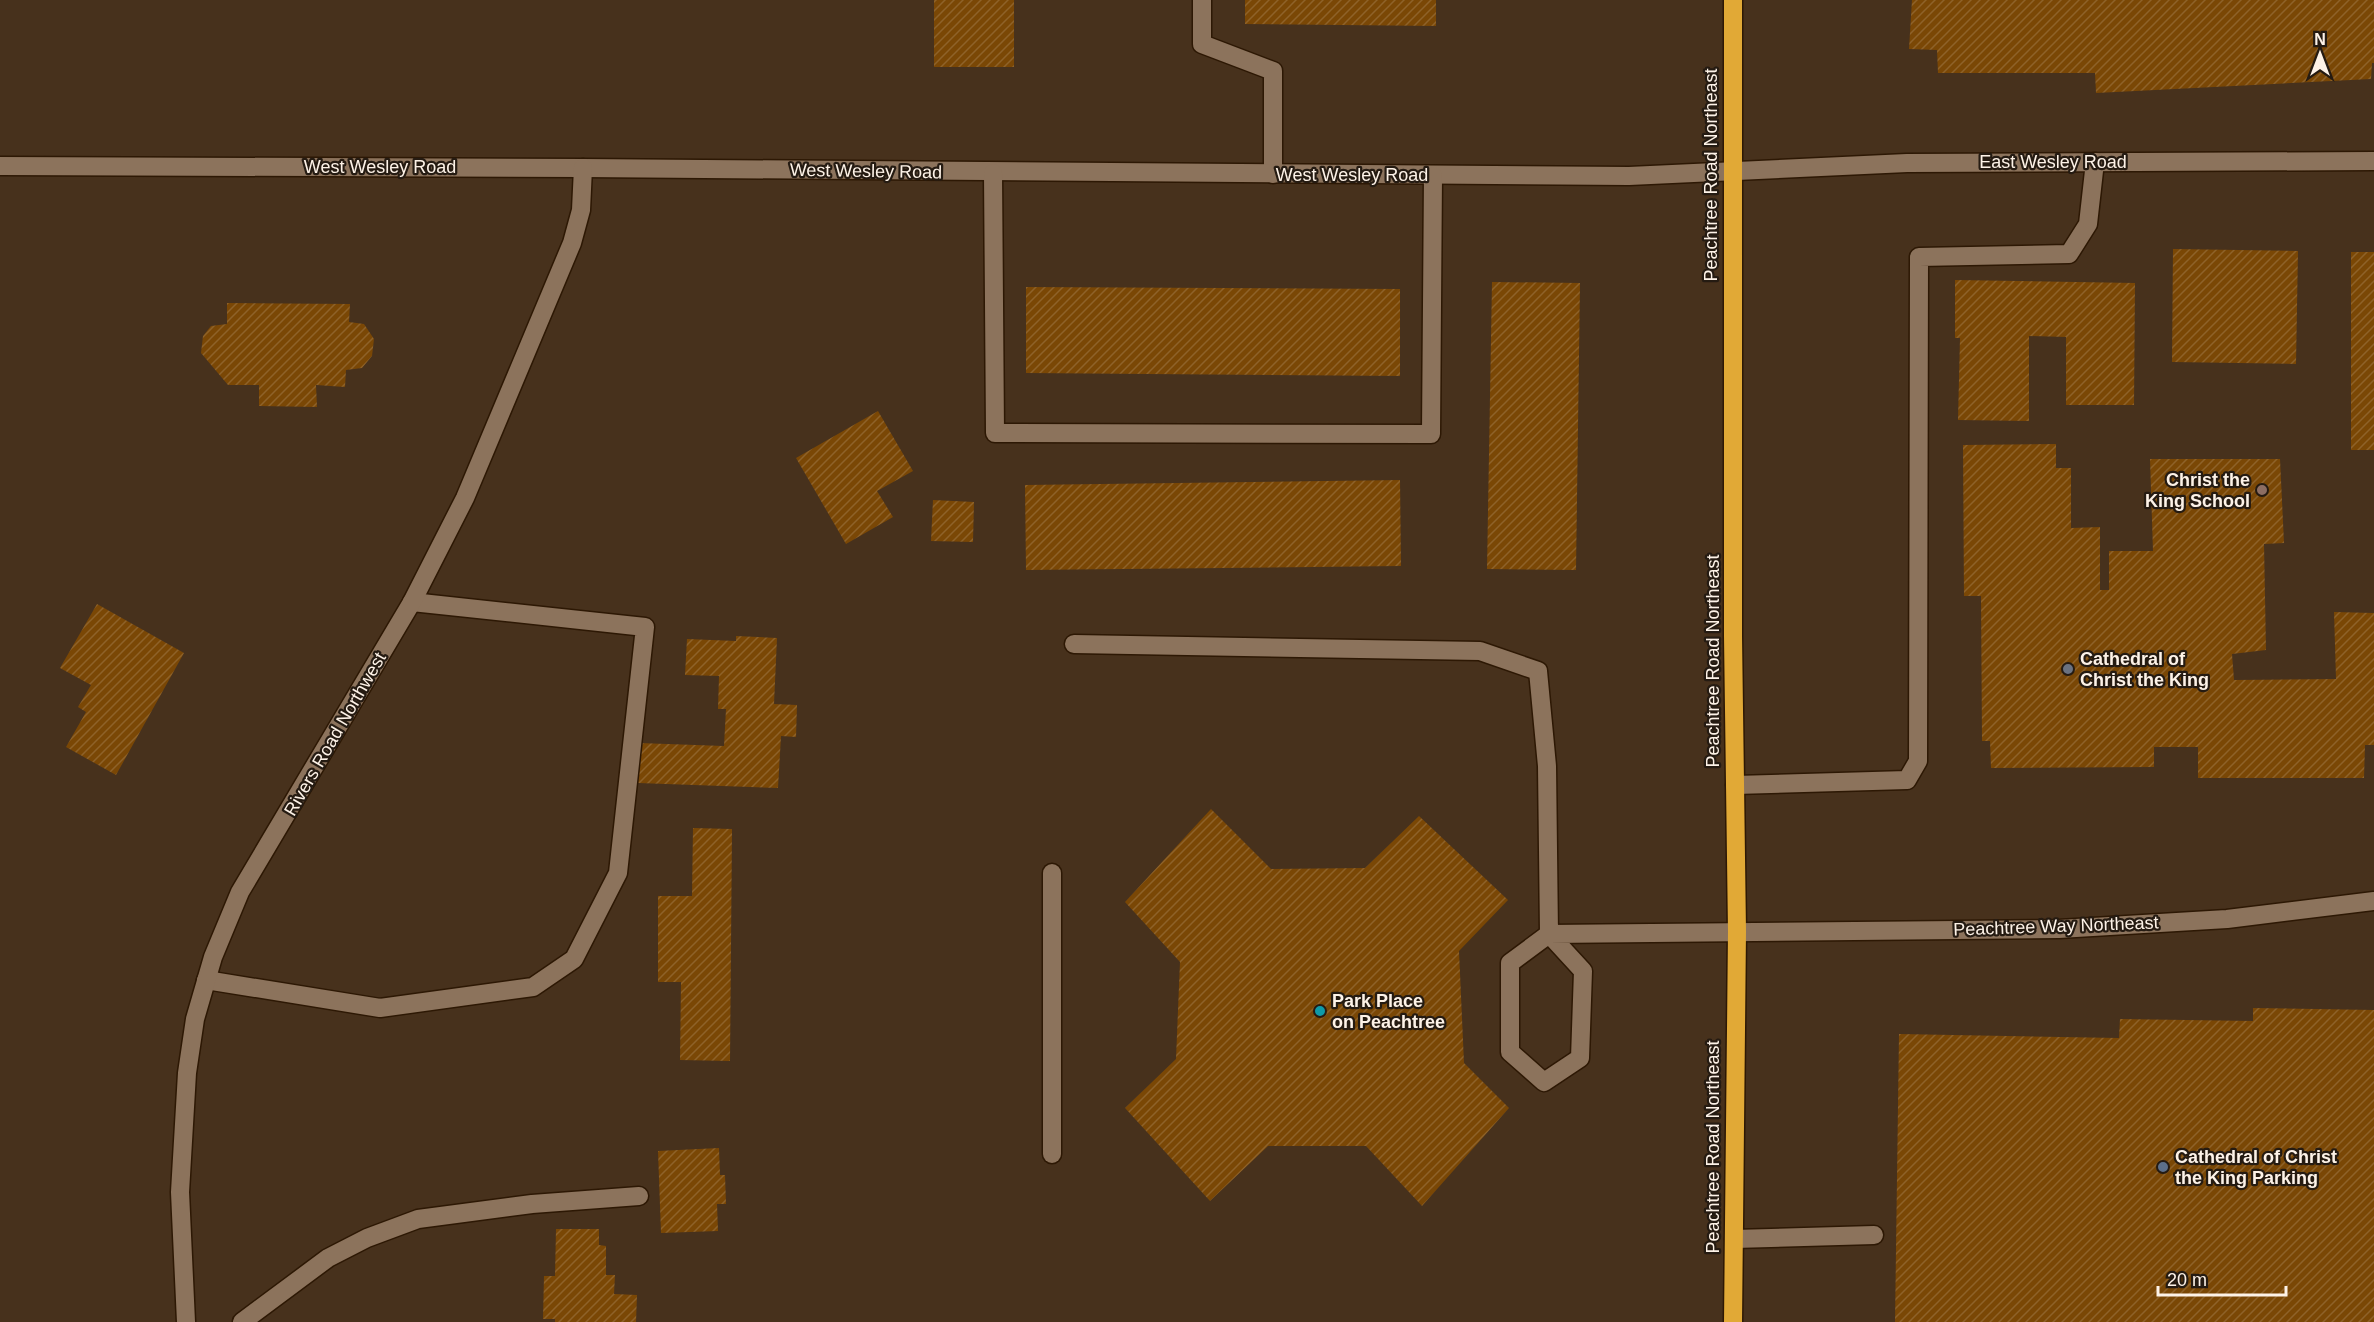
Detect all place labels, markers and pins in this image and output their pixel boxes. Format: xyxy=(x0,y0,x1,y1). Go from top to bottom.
place label: Christ the King School xyxy=(2145,470,2250,511)
marker: Christ the King School xyxy=(2255,483,2269,497)
place label: Cathedral of Christ the King xyxy=(2080,649,2209,690)
marker: Cathedral of Christ the King xyxy=(2061,662,2075,676)
place label: Park Place on Peachtree xyxy=(1332,991,1445,1032)
marker: Park Place on Peachtree xyxy=(1313,1004,1327,1018)
place label: Cathedral of Christ the King Parking xyxy=(2175,1147,2337,1188)
marker: Cathedral of Christ the King Parking xyxy=(2156,1160,2170,1174)

